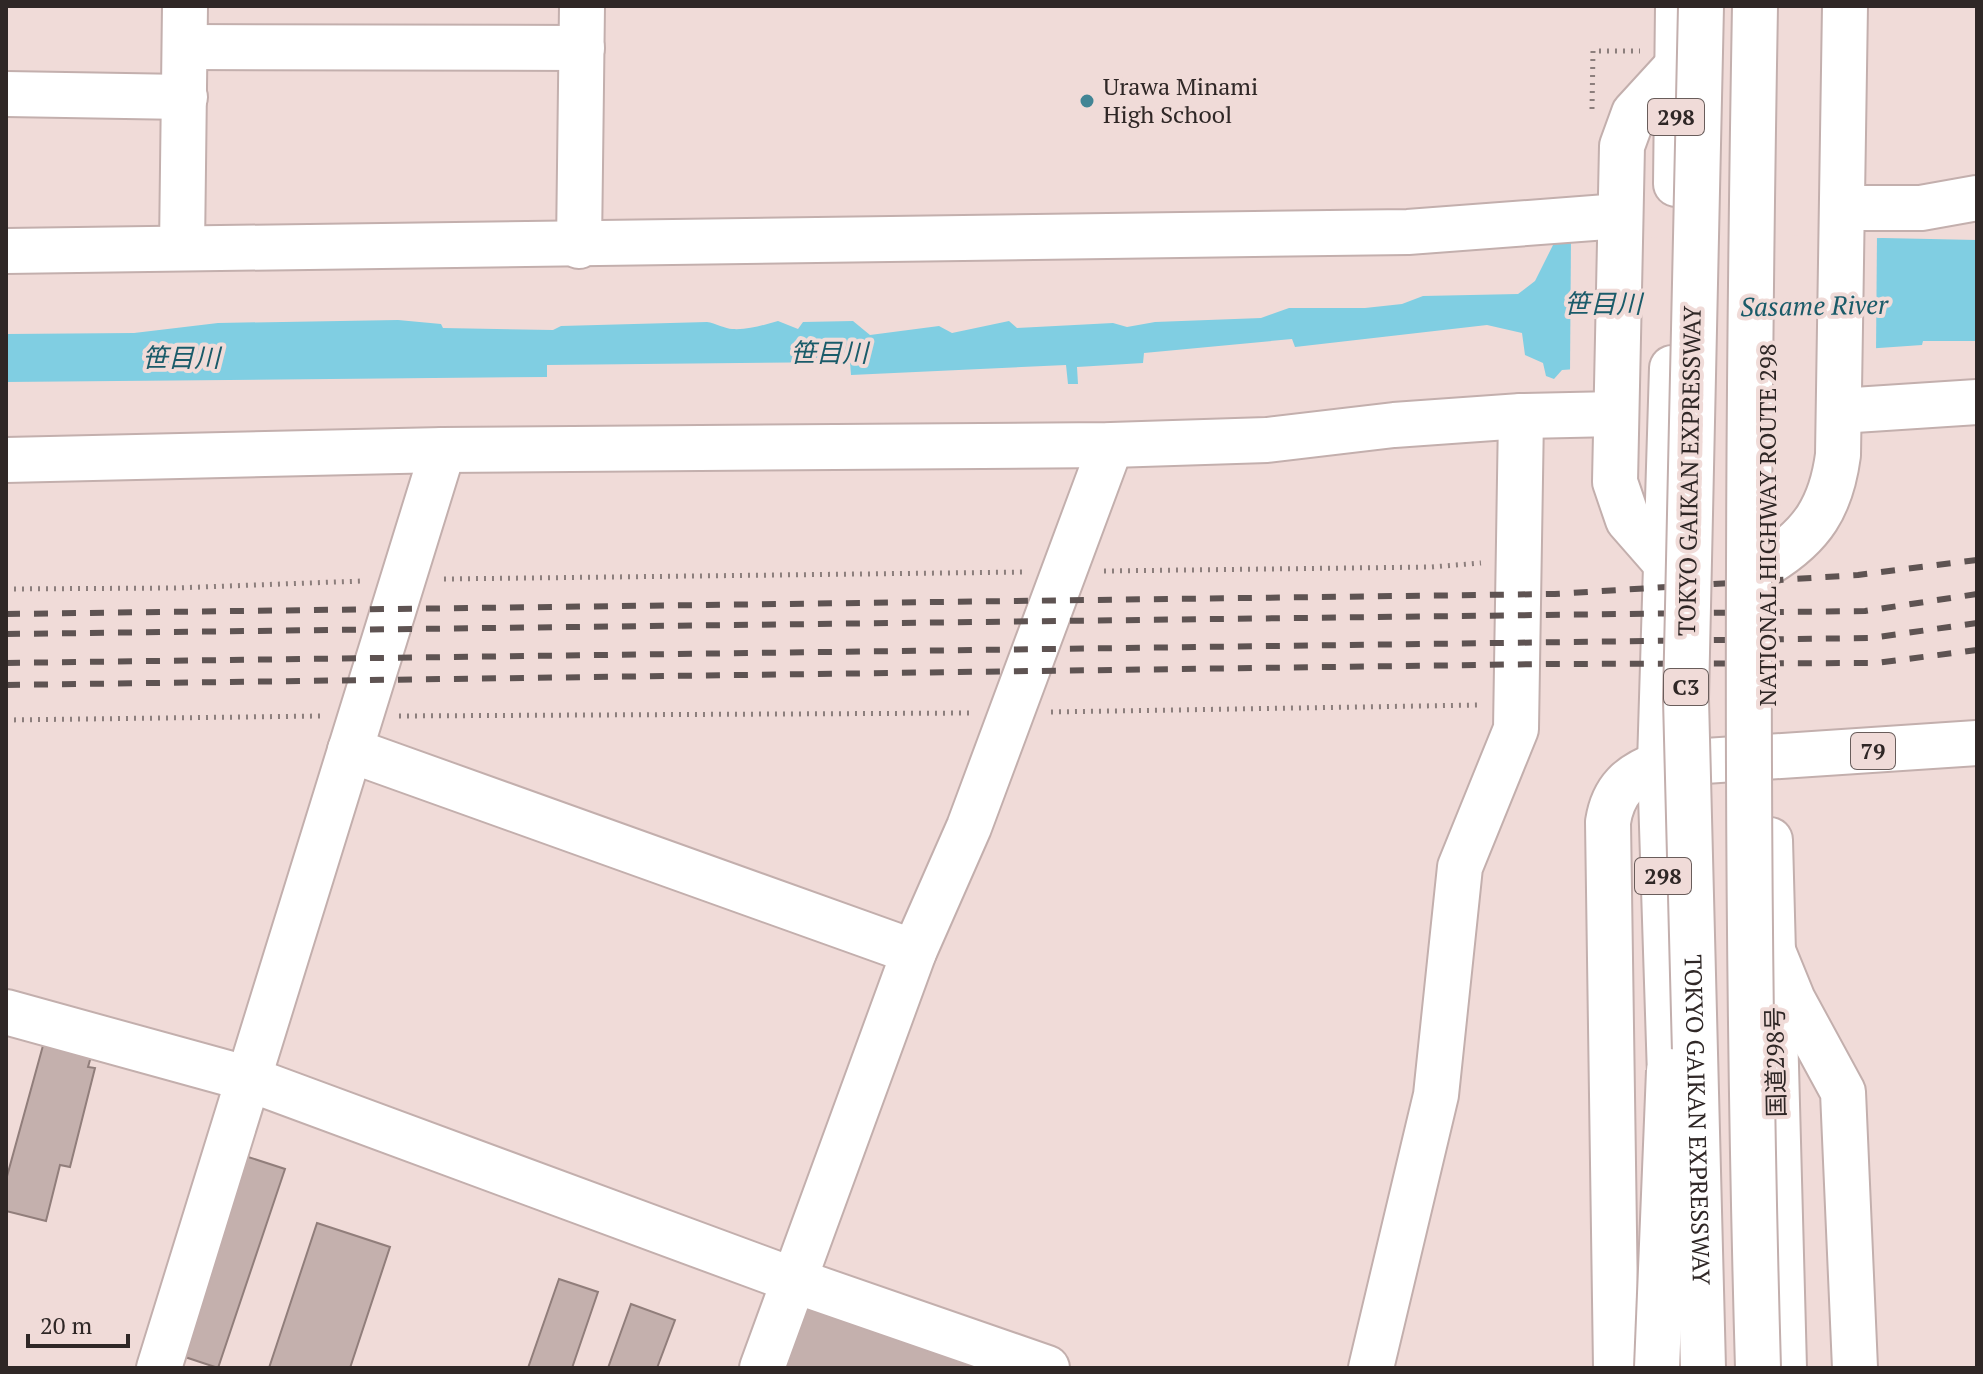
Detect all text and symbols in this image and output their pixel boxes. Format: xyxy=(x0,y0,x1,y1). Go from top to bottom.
place label: Urawa Minami High School xyxy=(1103,70,1258,130)
marker: Urawa Minami High School xyxy=(1078,92,1096,110)
road number: 298 xyxy=(1648,99,1704,135)
water label: 笹目川 xyxy=(1564,286,1645,320)
water label: Sasame River xyxy=(1740,287,1889,323)
street label: TOKYO GAIKAN EXPRESSWAY xyxy=(1670,305,1708,636)
water label: 笹目川 xyxy=(790,335,871,369)
water label: 笹目川 xyxy=(142,340,223,374)
street label: NATIONAL HIGHWAY ROUTE 298 xyxy=(1751,343,1783,707)
road number: C3 xyxy=(1664,669,1708,705)
road number: 79 xyxy=(1851,733,1895,769)
road number: 298 xyxy=(1635,858,1691,894)
street label: TOKYO GAIKAN EXPRESSWAY xyxy=(1677,954,1718,1286)
street label: 国道298号 xyxy=(1758,1007,1792,1117)
scale bar xyxy=(28,1298,128,1348)
text: 20 m xyxy=(40,1309,92,1341)

